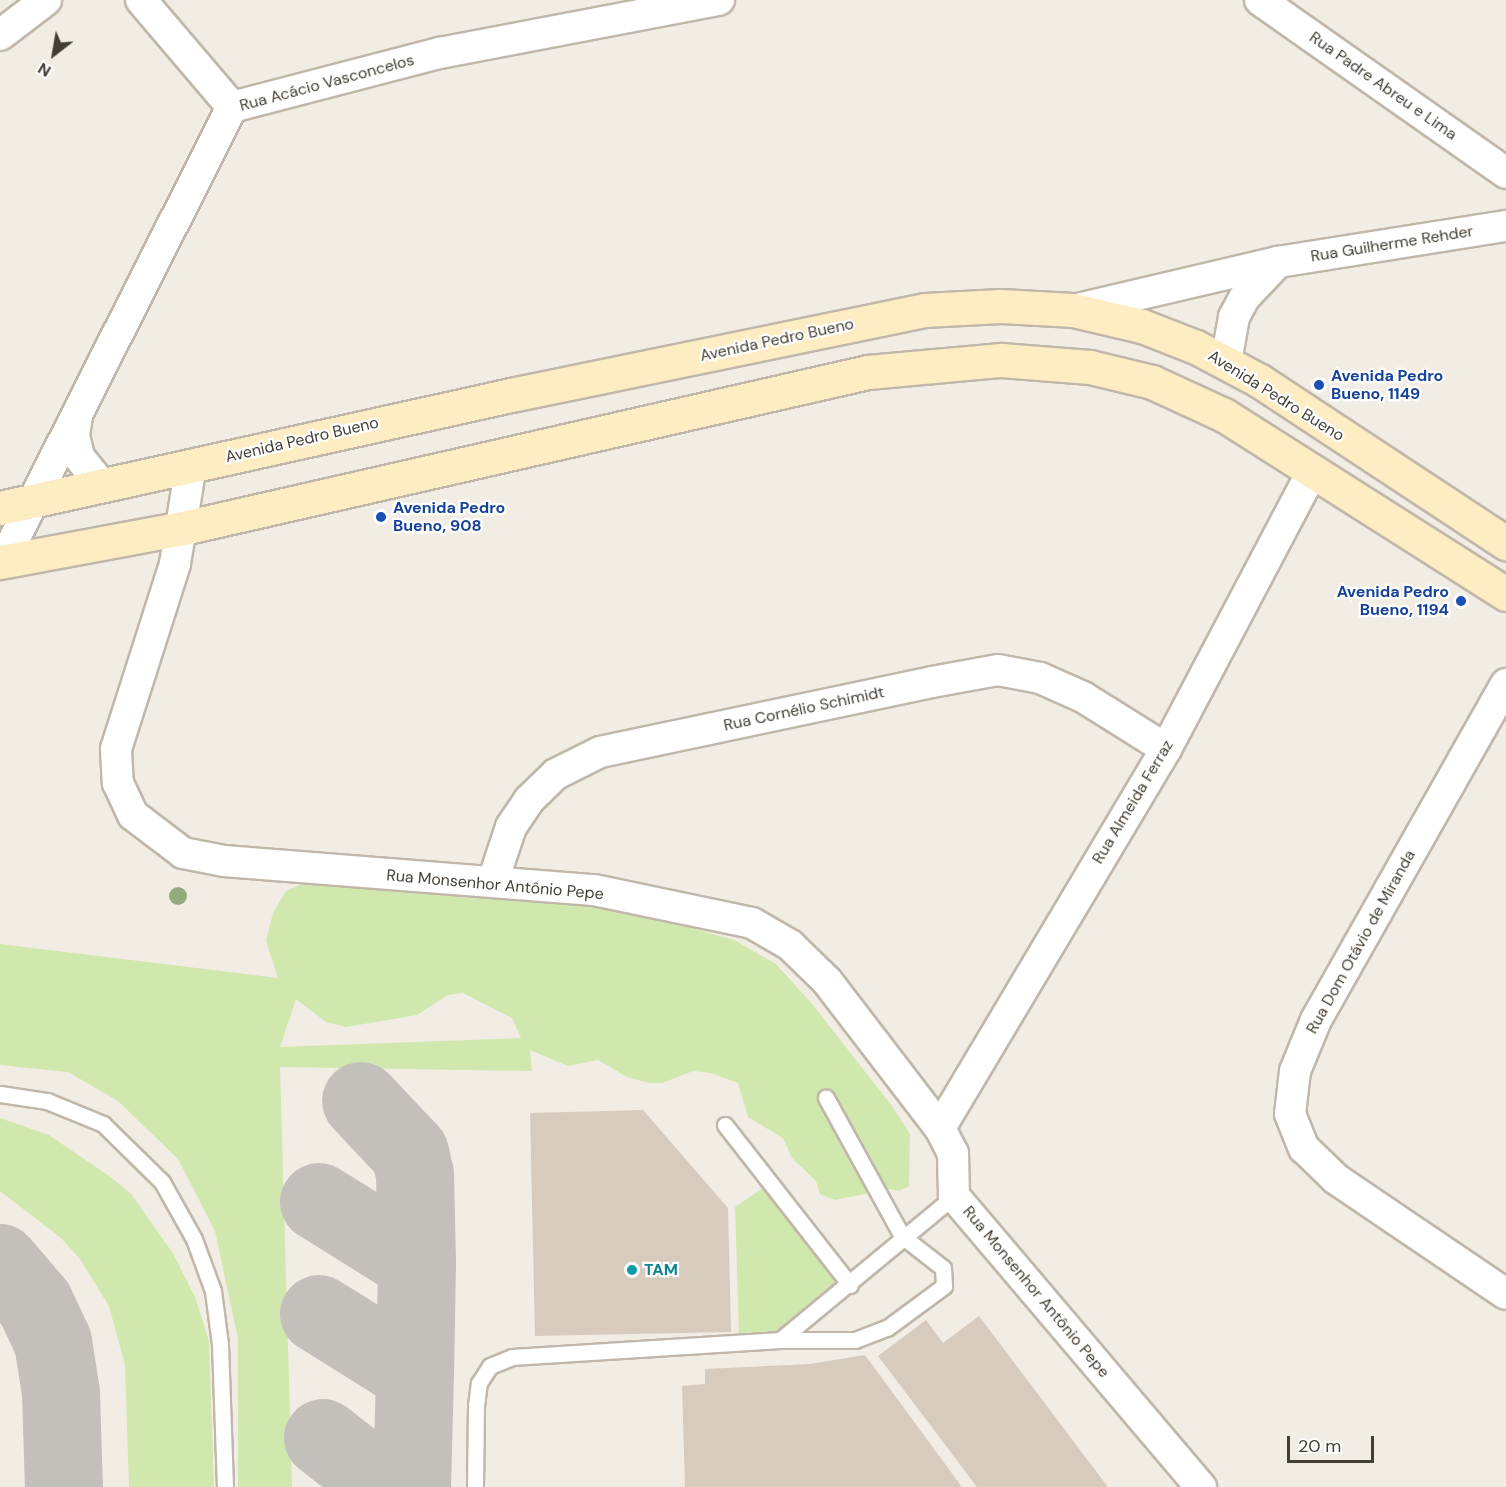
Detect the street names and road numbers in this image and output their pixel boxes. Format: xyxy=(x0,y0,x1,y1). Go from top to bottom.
street label: Rua Padre Abreu e Lima xyxy=(1306,28,1460,144)
street label: Rua Acácio Vasconcelos xyxy=(238,50,416,116)
street label: Rua Guilherme Rehder xyxy=(1309,222,1475,266)
street label: Avenida Pedro Bueno xyxy=(698,314,856,366)
street label: Avenida Pedro Bueno xyxy=(1204,346,1348,446)
street label: Avenida Pedro Bueno xyxy=(223,413,381,467)
street label: Rua Cornélio Schimidt xyxy=(722,683,886,735)
street label: Rua Almeida Ferraz xyxy=(1088,737,1178,867)
street label: Rua Dom Otávio de Miranda xyxy=(1302,847,1420,1037)
street label: Rua Monsenhor Antônio Pepe xyxy=(386,866,604,904)
street label: Rua Monsenhor Antônio Pepe xyxy=(959,1202,1113,1382)

